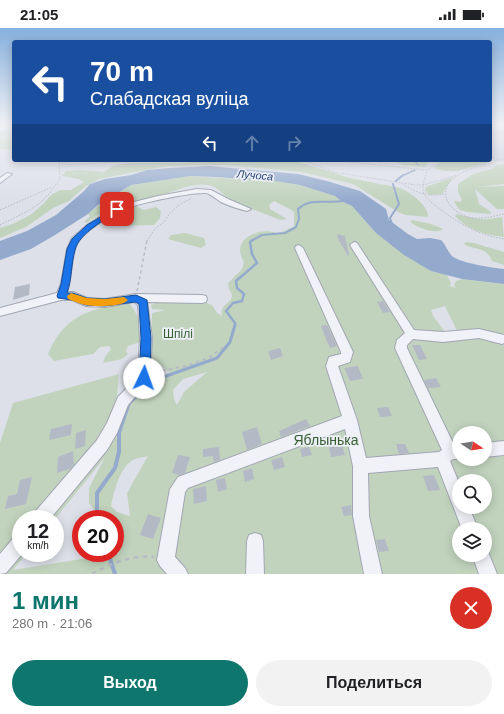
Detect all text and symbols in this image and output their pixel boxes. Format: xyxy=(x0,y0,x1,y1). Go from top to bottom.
text: 21:05 xyxy=(20,6,58,23)
icon: left xyxy=(24,56,76,108)
text: 70 m xyxy=(90,56,154,87)
text: Слабадская вуліца xyxy=(90,89,249,109)
icon: left xyxy=(199,132,221,154)
icon: ahead xyxy=(241,132,263,154)
icon: right xyxy=(283,132,305,154)
water label: Лучоса xyxy=(235,167,274,183)
pin xyxy=(100,192,134,226)
icon: arrive xyxy=(106,198,128,220)
park label: Шпілі xyxy=(163,327,193,341)
position arrow xyxy=(123,357,165,399)
north arrow xyxy=(452,426,492,466)
map controls xyxy=(452,426,492,562)
park label: Яблынька xyxy=(294,432,359,448)
button: search xyxy=(452,474,492,514)
speed limit sign: 20 xyxy=(72,510,124,562)
text: 12 xyxy=(27,520,49,542)
button: layers xyxy=(452,522,492,562)
text: km/h xyxy=(27,540,49,551)
text: 1 мин xyxy=(12,587,79,614)
button: close xyxy=(450,587,492,629)
text: 280 m · 21:06 xyxy=(12,616,92,631)
button: Выход xyxy=(12,660,248,706)
button: Поделиться xyxy=(256,660,492,706)

